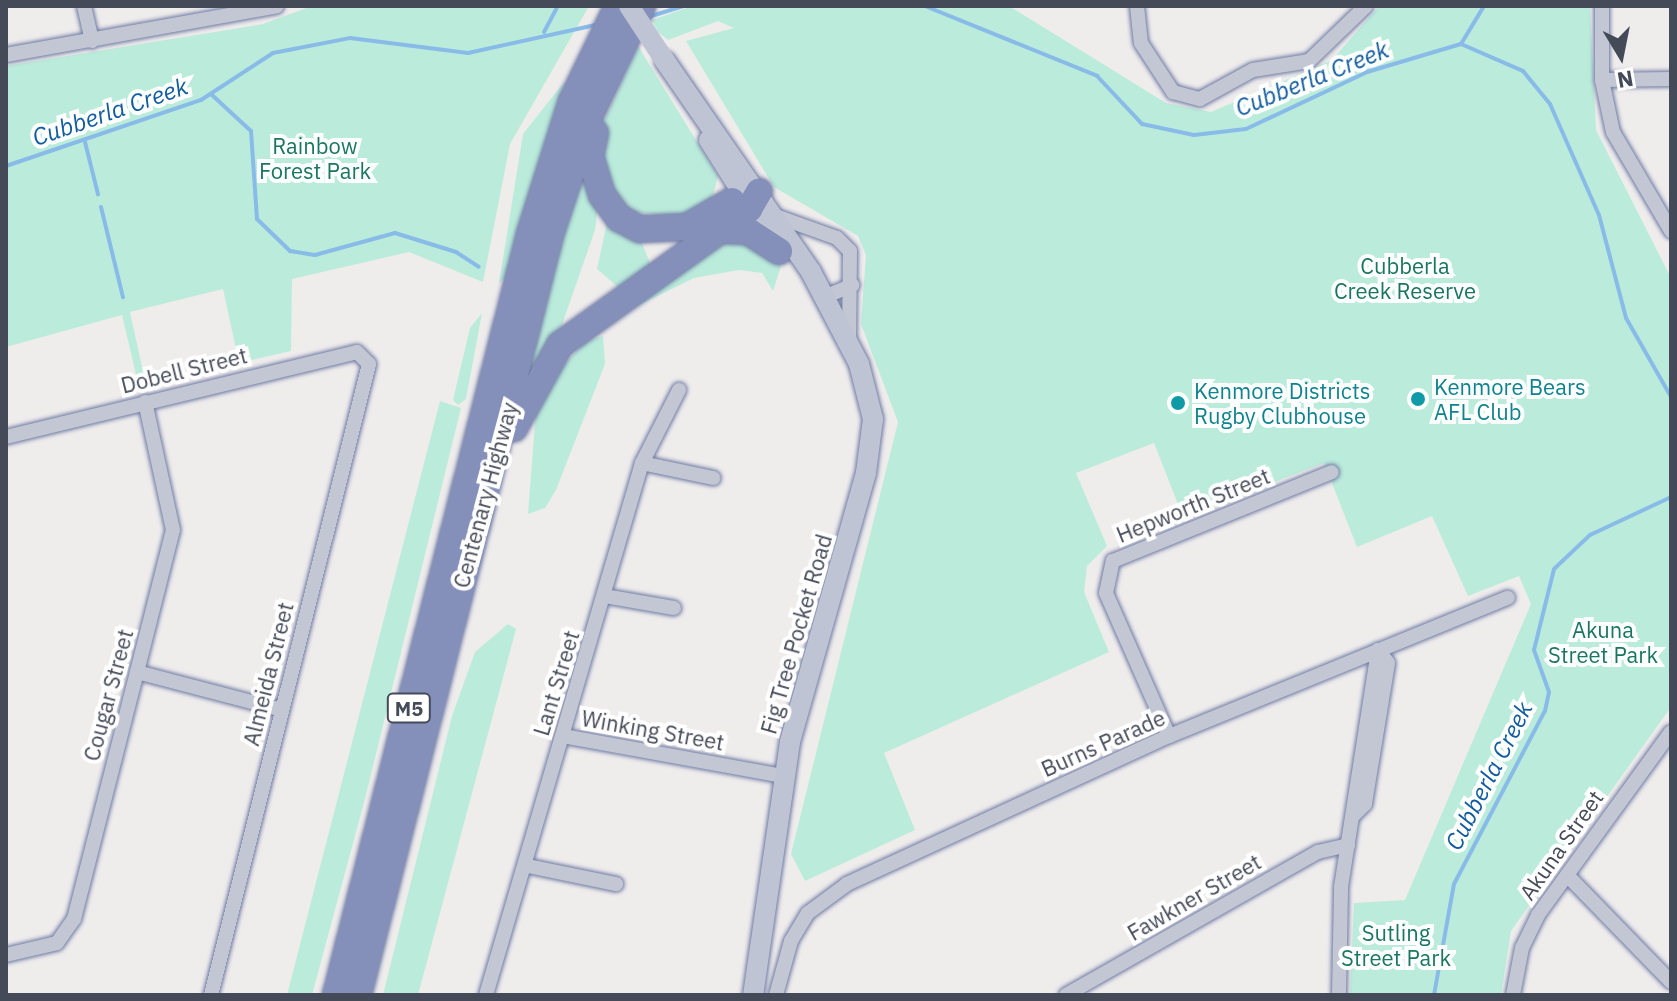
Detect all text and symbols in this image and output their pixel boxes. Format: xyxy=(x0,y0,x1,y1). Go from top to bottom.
north arrow xyxy=(1581,16,1661,96)
water label: Cubberla Creek xyxy=(1231,35,1393,123)
text: N xyxy=(1615,64,1636,96)
water label: Cubberla Creek xyxy=(29,72,191,152)
park label: Rainbow Forest Park xyxy=(259,132,371,184)
park label: Cubberla Creek Reserve xyxy=(1334,252,1476,304)
street label: Dobell Street xyxy=(118,342,250,398)
place label: Kenmore Bears AFL Club xyxy=(1434,373,1586,424)
place label: Kenmore Districts Rugby Clubhouse xyxy=(1194,377,1370,428)
marker: Kenmore Bears AFL Club xyxy=(1409,390,1427,408)
marker: Kenmore Districts Rugby Clubhouse xyxy=(1169,394,1187,412)
street label: Centenary Highway xyxy=(448,399,522,591)
street label: Hepworth Street xyxy=(1112,462,1274,548)
street label: Fig Tree Pocket Road xyxy=(755,531,837,737)
street label: Almeida Street xyxy=(237,600,299,748)
park label: Akuna Street Park xyxy=(1548,616,1658,668)
street label: Cougar Street xyxy=(78,626,138,764)
street label: Lant Street xyxy=(528,627,584,739)
road number: M5 xyxy=(385,692,433,724)
water label: Cubberla Creek xyxy=(1439,697,1539,855)
street label: Winking Street xyxy=(580,704,726,756)
street label: Burns Parade xyxy=(1037,704,1169,782)
street label: Akuna Street xyxy=(1514,785,1608,905)
street label: Fawkner Street xyxy=(1123,848,1265,946)
park label: Sutling Street Park xyxy=(1341,919,1451,970)

